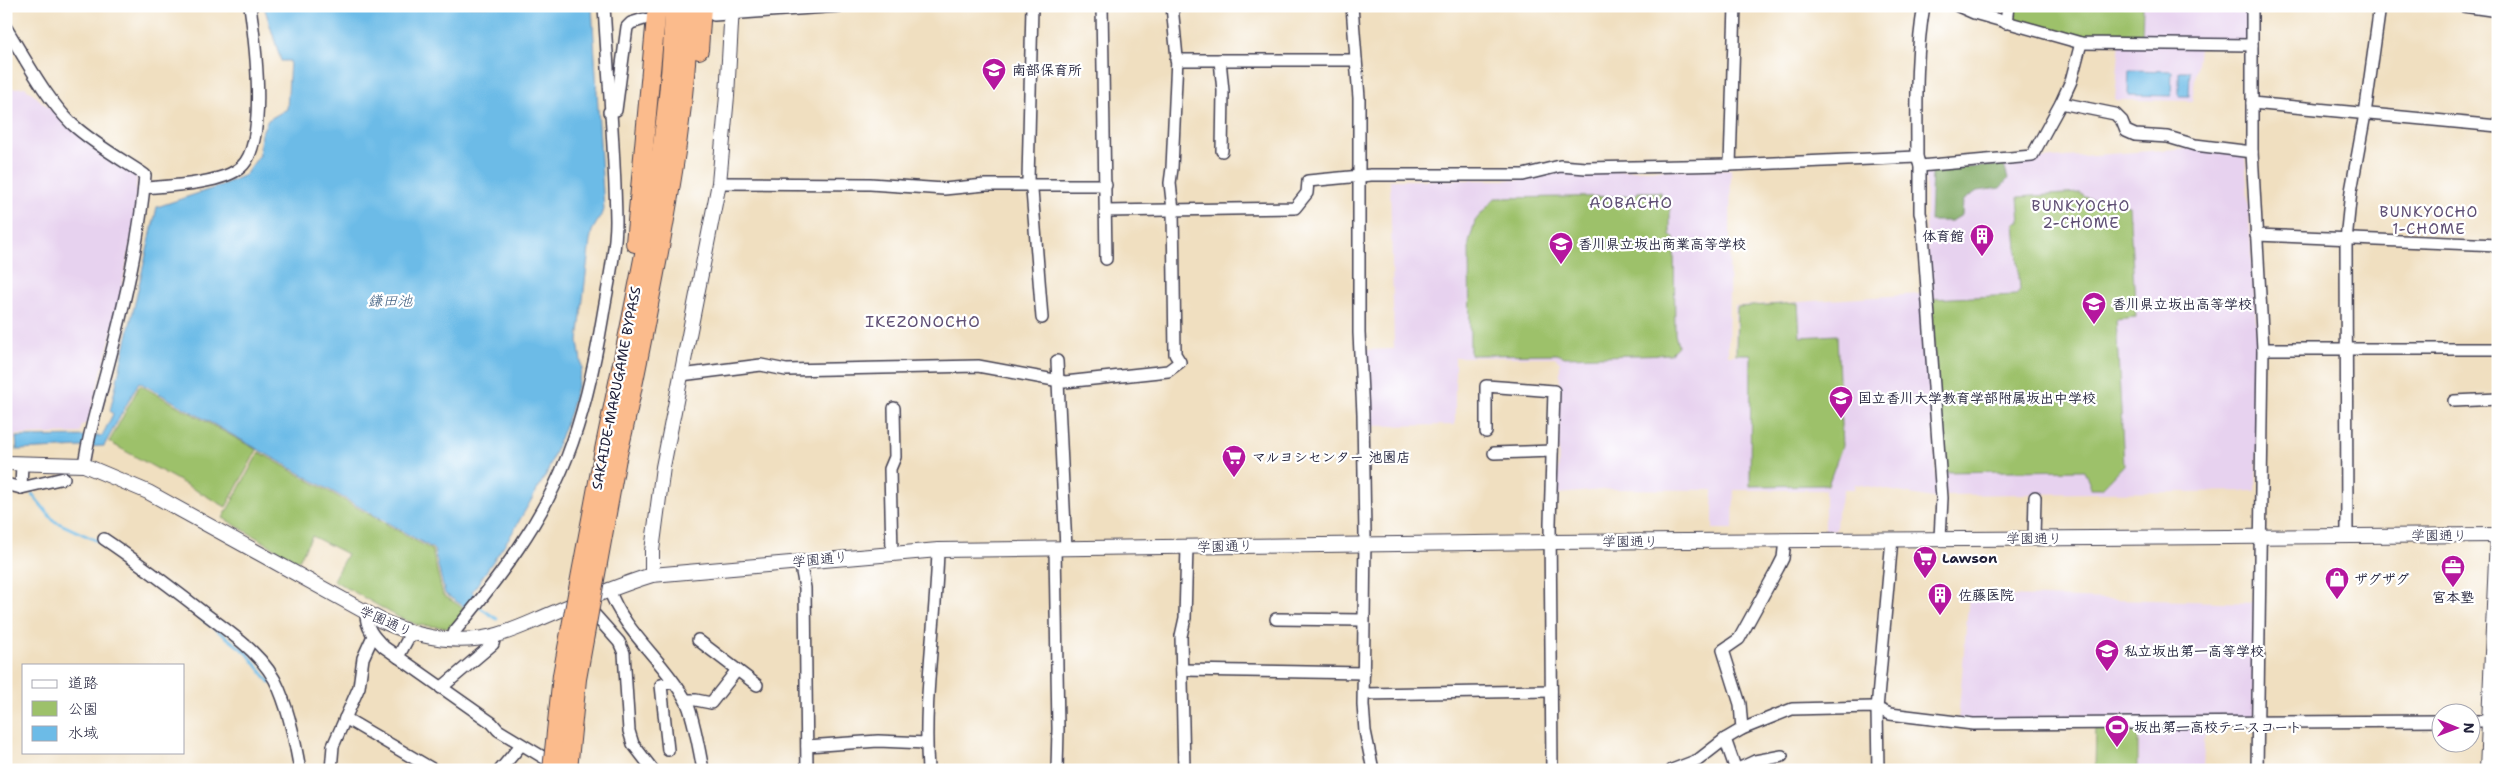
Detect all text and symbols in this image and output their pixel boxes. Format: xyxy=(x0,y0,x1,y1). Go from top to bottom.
school or university icon: 南部保育所 xyxy=(981,57,1007,91)
place label: 南部保育所 xyxy=(1012,61,1082,79)
district label: AOBACHO xyxy=(1589,192,1673,213)
district label: BUNKYOCHO 2-CHOME xyxy=(2032,196,2130,233)
district label: BUNKYOCHO 1-CHOME xyxy=(2380,202,2478,239)
building icon: 体育館 xyxy=(1969,223,1995,257)
place label: 体育館 xyxy=(1922,227,1964,245)
school or university icon: 香川県立坂出商業高等学校 xyxy=(1548,231,1574,265)
place label: 香川県立坂出商業高等学校 xyxy=(1578,235,1746,253)
street label: SAKAIDE-MARUGAME BYPASS xyxy=(587,285,645,491)
water label: 鎌田池 xyxy=(367,291,413,311)
school or university icon: 香川県立坂出高等学校 xyxy=(2081,291,2107,325)
place label: 香川県立坂出高等学校 xyxy=(2112,295,2252,313)
district label: IKEZONOCHO xyxy=(865,311,981,332)
school or university icon: 国立香川大学教育学部附属坂出中学校 xyxy=(1828,385,1854,419)
place label: 国立香川大学教育学部附属坂出中学校 xyxy=(1858,389,2096,407)
supermarket icon: マルヨシセンター 池園店 xyxy=(1221,444,1247,478)
place label: マルヨシセンター 池園店 xyxy=(1252,448,1411,466)
street label: 学園通り xyxy=(2411,526,2467,544)
street label: 学園通り xyxy=(2006,529,2062,547)
street label: 学園通り xyxy=(1602,532,1658,550)
street label: 学園通り xyxy=(1197,537,1253,555)
supermarket icon: Lawson xyxy=(1912,545,1938,579)
street label: 学園通り xyxy=(791,548,849,570)
place label: Lawson xyxy=(1942,549,1997,567)
office icon: 宮本塾 xyxy=(2440,554,2466,588)
shop icon: ザグザグ xyxy=(2324,566,2350,600)
place label: ザグザグ xyxy=(2354,570,2409,588)
building icon: 佐藤医院 xyxy=(1927,582,1953,616)
place label: 佐藤医院 xyxy=(1958,586,2014,604)
place label: 宮本塾 xyxy=(2432,588,2474,606)
street label: 学園通り xyxy=(357,601,415,641)
school or university icon: 私立坂出第一高等学校 xyxy=(2094,638,2120,672)
place label: 私立坂出第一高等学校 xyxy=(2124,642,2264,660)
legend xyxy=(22,664,185,754)
text: 道路 xyxy=(68,673,98,693)
text: 公園 xyxy=(68,699,98,719)
north arrow xyxy=(2432,704,2482,754)
sports icon: 坂出第一高校テニスコート xyxy=(2104,714,2130,748)
place label: 坂出第一高校テニスコート xyxy=(2134,718,2302,736)
text: 水域 xyxy=(68,723,98,743)
text: N xyxy=(2460,723,2478,734)

